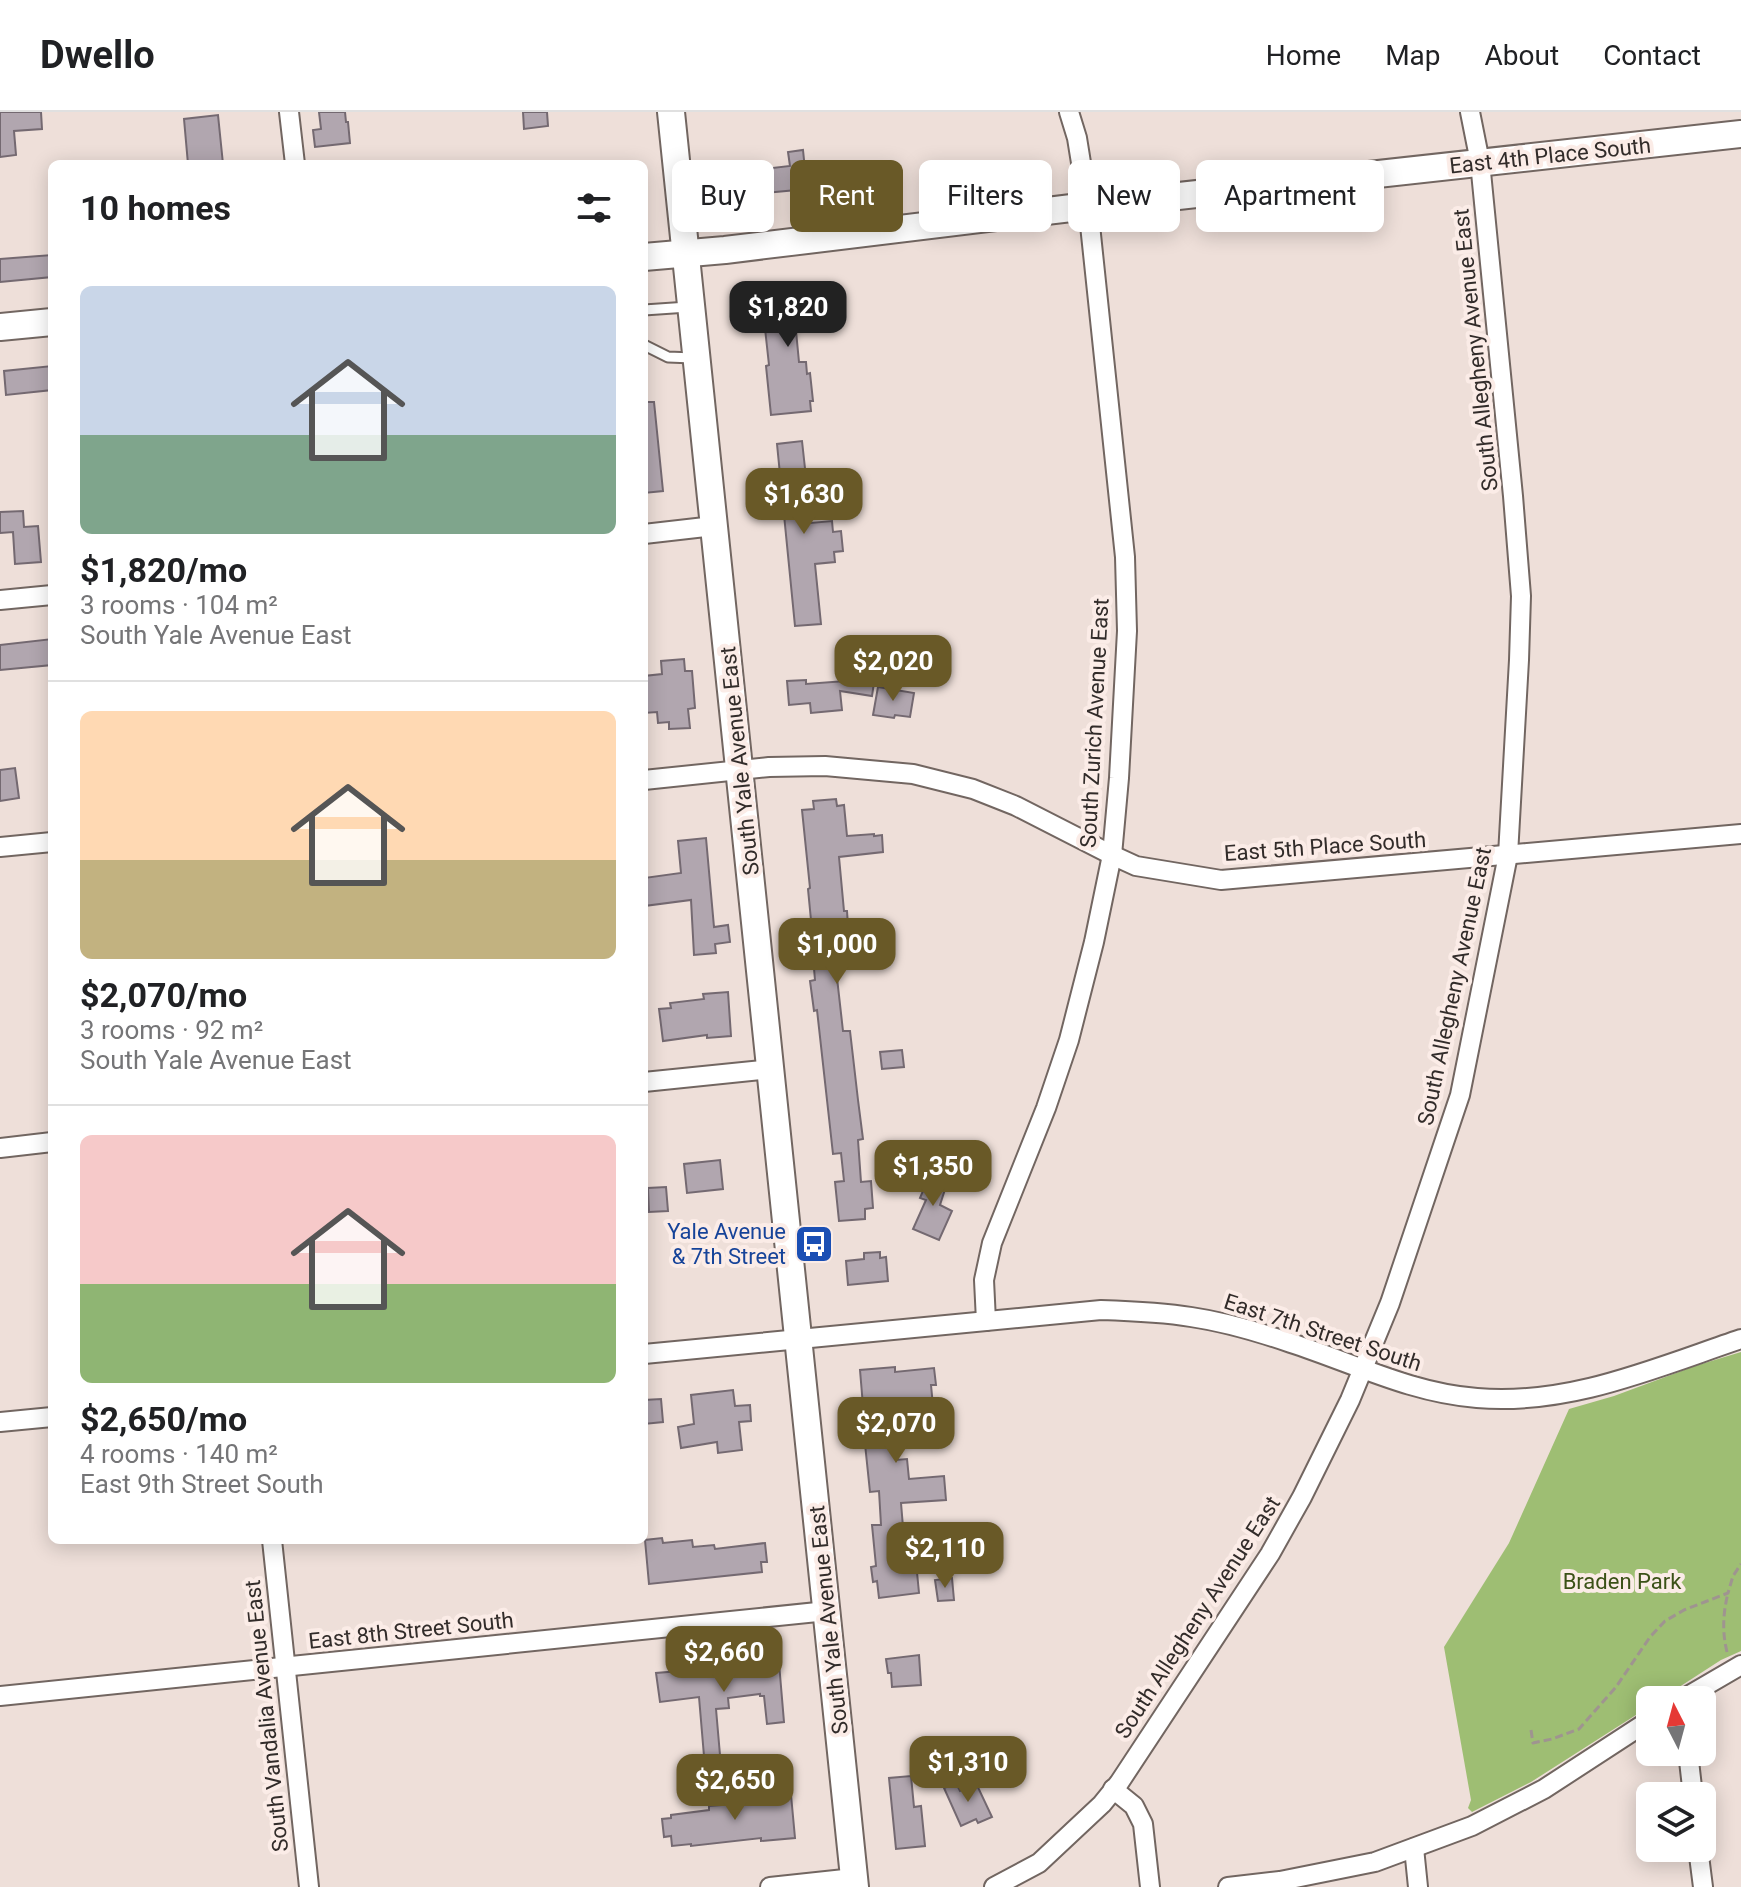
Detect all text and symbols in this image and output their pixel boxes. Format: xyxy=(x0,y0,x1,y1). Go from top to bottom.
text: Dwello xyxy=(40,33,155,77)
text: Home xyxy=(1266,39,1341,72)
text: Map xyxy=(1385,39,1441,72)
text: About xyxy=(1485,39,1559,72)
text: Contact xyxy=(1603,39,1701,72)
street label: East 4th Place South xyxy=(1448,132,1652,179)
chip: Buy xyxy=(672,160,774,232)
chip: Rent xyxy=(790,160,903,232)
chip: Filters xyxy=(919,160,1052,232)
chip: New xyxy=(1068,160,1180,232)
chip: Apartment xyxy=(1196,160,1384,232)
icon: filters xyxy=(572,186,616,230)
text: 10 homes xyxy=(80,188,231,228)
street label: South Allegheny Avenue East xyxy=(1448,208,1503,492)
pin: $1,820 xyxy=(723,281,853,349)
text: $1,820 xyxy=(748,292,828,322)
icon: home xyxy=(276,338,420,482)
pin: $1,630 xyxy=(739,468,869,536)
text: $1,630 xyxy=(764,479,844,509)
text: $1,820/mo xyxy=(80,550,247,590)
text: 3 rooms · 104 m² xyxy=(80,590,278,620)
street label: South Zurich Avenue East xyxy=(1075,598,1114,848)
text: South Yale Avenue East xyxy=(80,620,352,650)
pin: $2,020 xyxy=(828,635,958,703)
street label: South Yale Avenue East xyxy=(715,645,764,877)
text: $2,020 xyxy=(853,646,933,676)
icon: home xyxy=(276,763,420,907)
street label: East 5th Place South xyxy=(1223,827,1427,866)
street label: South Allegheny Avenue East xyxy=(1413,845,1496,1128)
pin: $1,000 xyxy=(772,918,902,986)
text: $1,000 xyxy=(797,929,877,959)
text: $2,070/mo xyxy=(80,975,247,1015)
text: 3 rooms · 92 m² xyxy=(80,1015,263,1045)
text: South Yale Avenue East xyxy=(80,1045,352,1075)
pin: $1,350 xyxy=(868,1140,998,1208)
text: $1,350 xyxy=(893,1151,973,1181)
icon: home xyxy=(276,1187,420,1331)
place label: Yale Avenue & 7th Street xyxy=(667,1219,786,1269)
bus stop icon: Yale Avenue & 7th Street xyxy=(793,1223,835,1265)
street label: East 7th Street South xyxy=(1221,1289,1425,1376)
pin: $2,070 xyxy=(831,1397,961,1465)
text: $2,650/mo xyxy=(80,1399,247,1439)
text: $2,070 xyxy=(856,1408,936,1438)
text: 4 rooms · 140 m² xyxy=(80,1439,278,1469)
text: East 9th Street South xyxy=(80,1469,324,1499)
street label: South Allegheny Avenue East xyxy=(1110,1491,1285,1743)
street label: South Yale Avenue East xyxy=(804,1504,853,1736)
pin: $2,110 xyxy=(880,1522,1010,1590)
text: $2,110 xyxy=(905,1533,985,1563)
park label: Braden Park xyxy=(1563,1569,1682,1594)
street label: South Vandalia Avenue East xyxy=(240,1579,293,1853)
street label: East 8th Street South xyxy=(307,1607,515,1654)
pin: $2,660 xyxy=(659,1626,789,1694)
text: $2,660 xyxy=(684,1637,764,1667)
north arrow xyxy=(1636,1686,1716,1766)
map controls xyxy=(1636,1686,1716,1862)
pin: $1,310 xyxy=(903,1736,1033,1804)
text: $1,310 xyxy=(928,1747,1008,1777)
pin: $2,650 xyxy=(670,1754,800,1822)
text: $2,650 xyxy=(695,1765,775,1795)
button: layers xyxy=(1636,1782,1716,1862)

